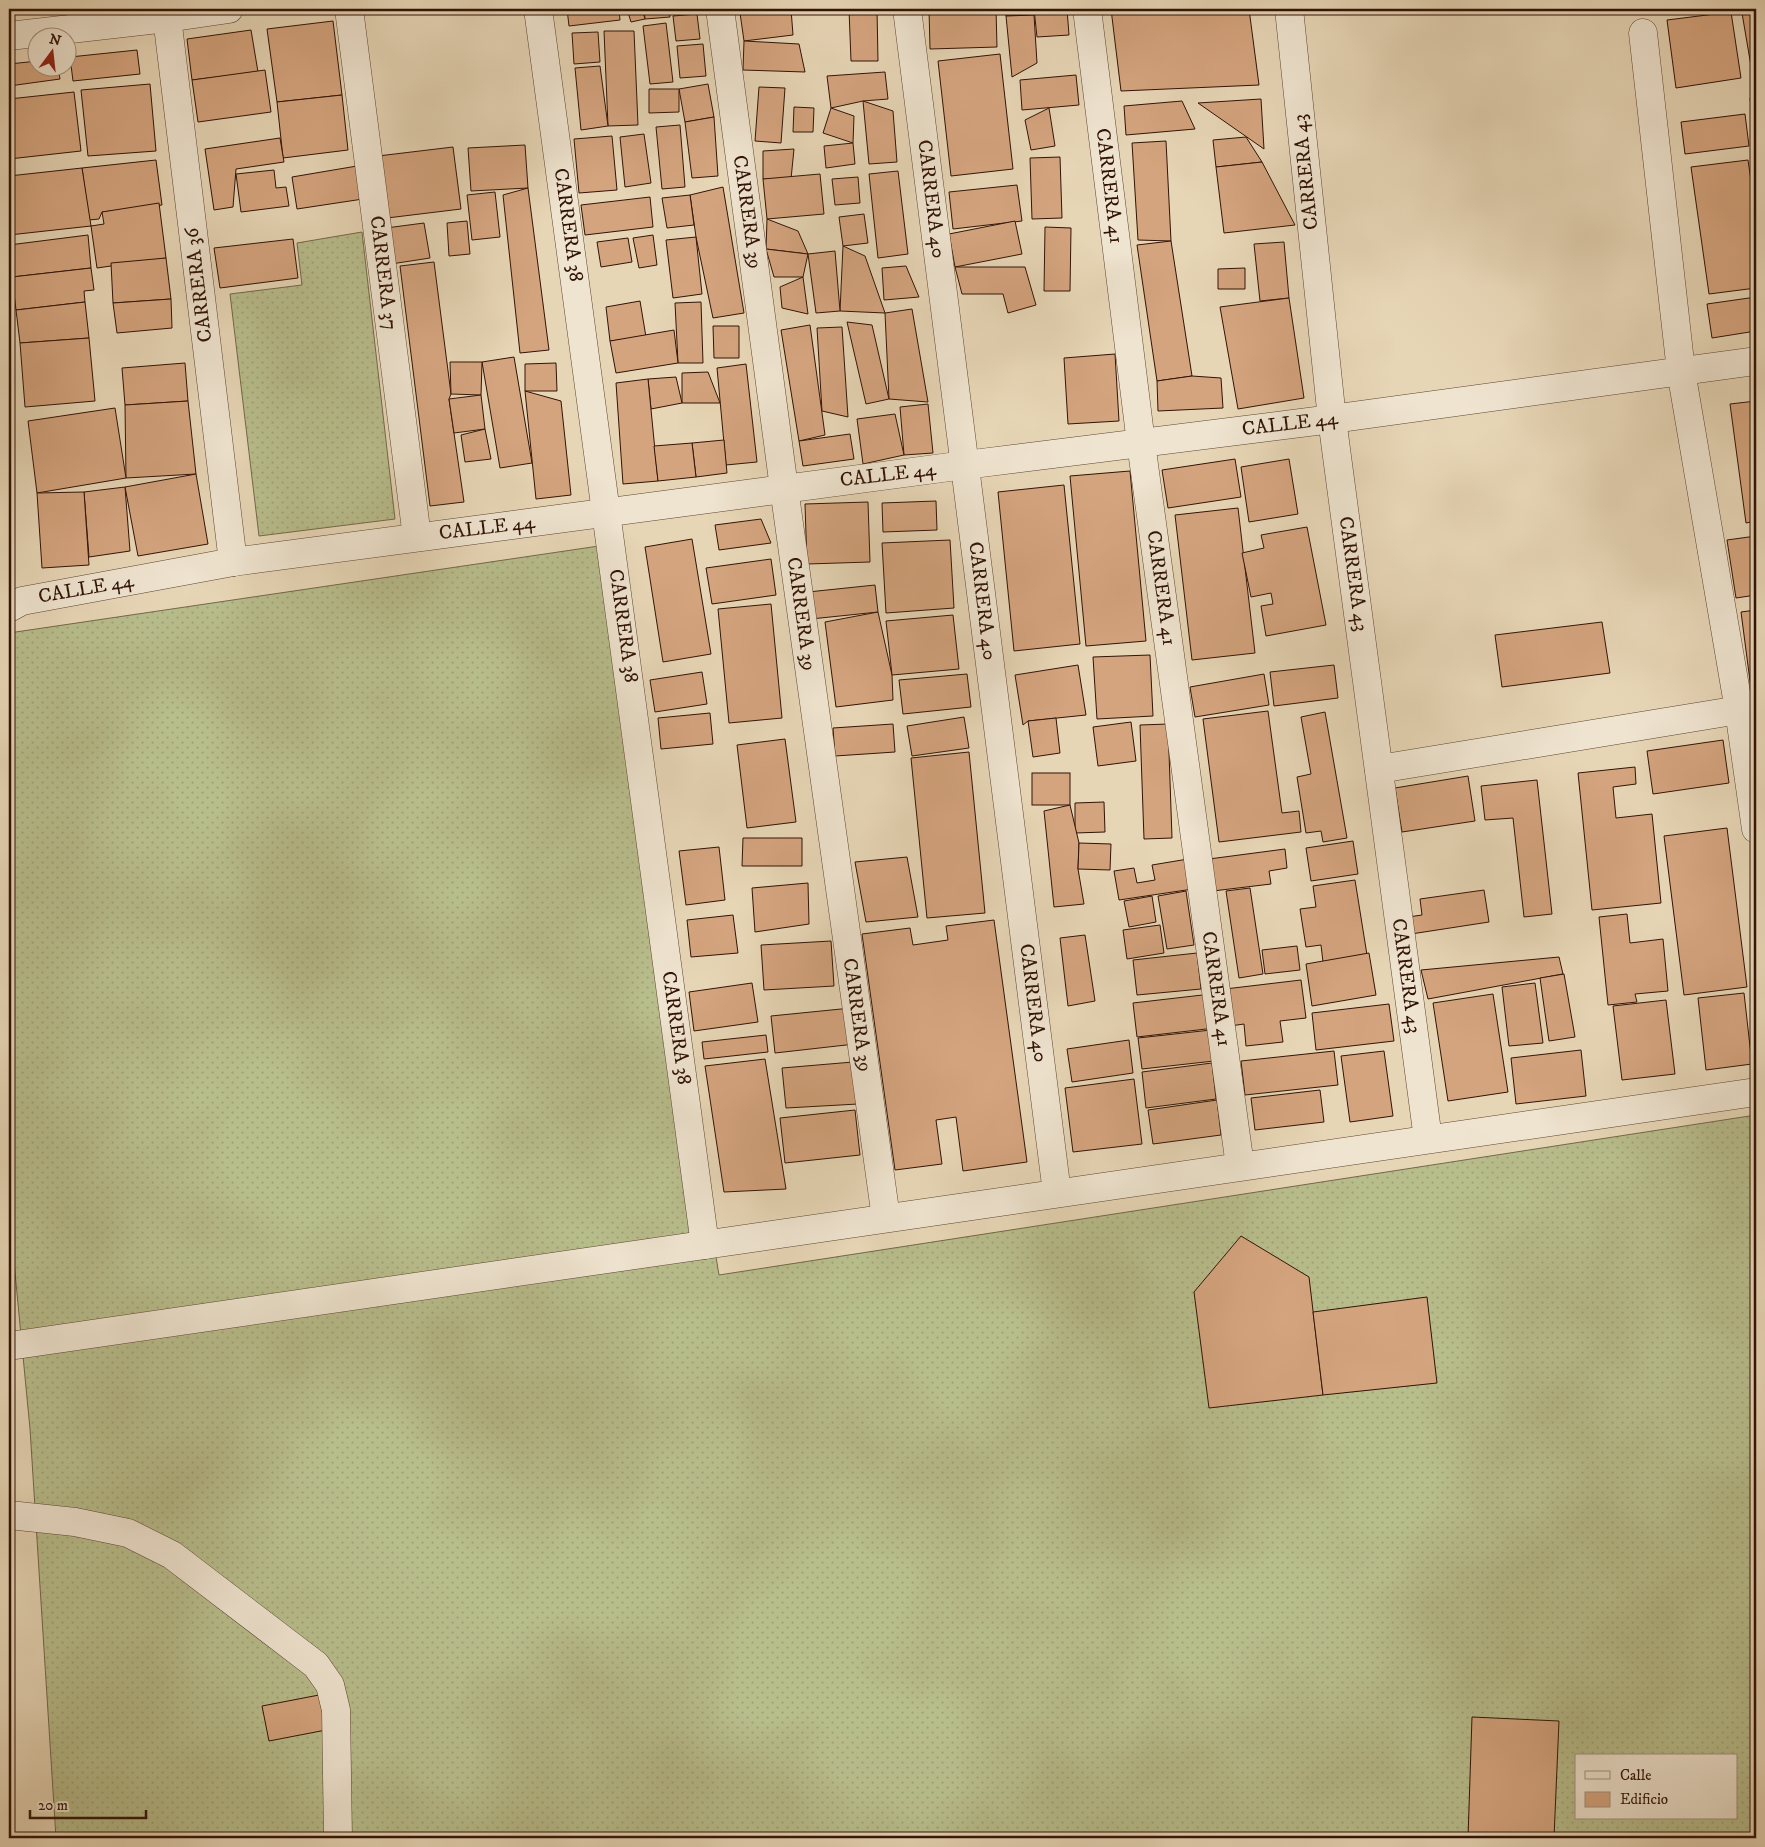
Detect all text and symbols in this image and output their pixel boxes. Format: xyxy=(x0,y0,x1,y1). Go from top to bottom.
north arrow xyxy=(28,28,78,78)
text: N xyxy=(47,30,63,51)
street label: CARRERA 43 xyxy=(1288,113,1324,231)
street label: CARRERA 41 xyxy=(1090,127,1128,245)
street label: CARRERA 40 xyxy=(911,138,951,260)
street label: CARRERA 39 xyxy=(727,154,767,270)
street label: CARRERA 38 xyxy=(548,167,588,283)
street label: CARRERA 37 xyxy=(364,214,402,332)
street label: CARRERA 36 xyxy=(180,226,218,344)
street label: CALLE 44 xyxy=(1241,406,1340,442)
street label: CALLE 44 xyxy=(839,457,938,493)
street label: CALLE 44 xyxy=(438,510,537,546)
street label: CARRERA 43 xyxy=(1333,515,1373,633)
street label: CARRERA 41 xyxy=(1141,529,1181,647)
street label: CARRERA 40 xyxy=(962,540,1002,662)
street label: CARRERA 39 xyxy=(781,556,821,672)
street label: CALLE 44 xyxy=(36,568,136,610)
street label: CARRERA 38 xyxy=(603,568,643,684)
street label: CARRERA 43 xyxy=(1386,917,1426,1035)
street label: CARRERA 41 xyxy=(1196,930,1236,1048)
street label: CARRERA 40 xyxy=(1013,942,1053,1064)
street label: CARRERA 39 xyxy=(837,957,877,1073)
street label: CARRERA 38 xyxy=(656,970,696,1086)
legend xyxy=(1575,1754,1738,1820)
text: Calle xyxy=(1620,1766,1652,1785)
scale bar xyxy=(30,1787,146,1819)
text: Edificio xyxy=(1620,1790,1668,1809)
text: 20 m xyxy=(38,1796,68,1815)

